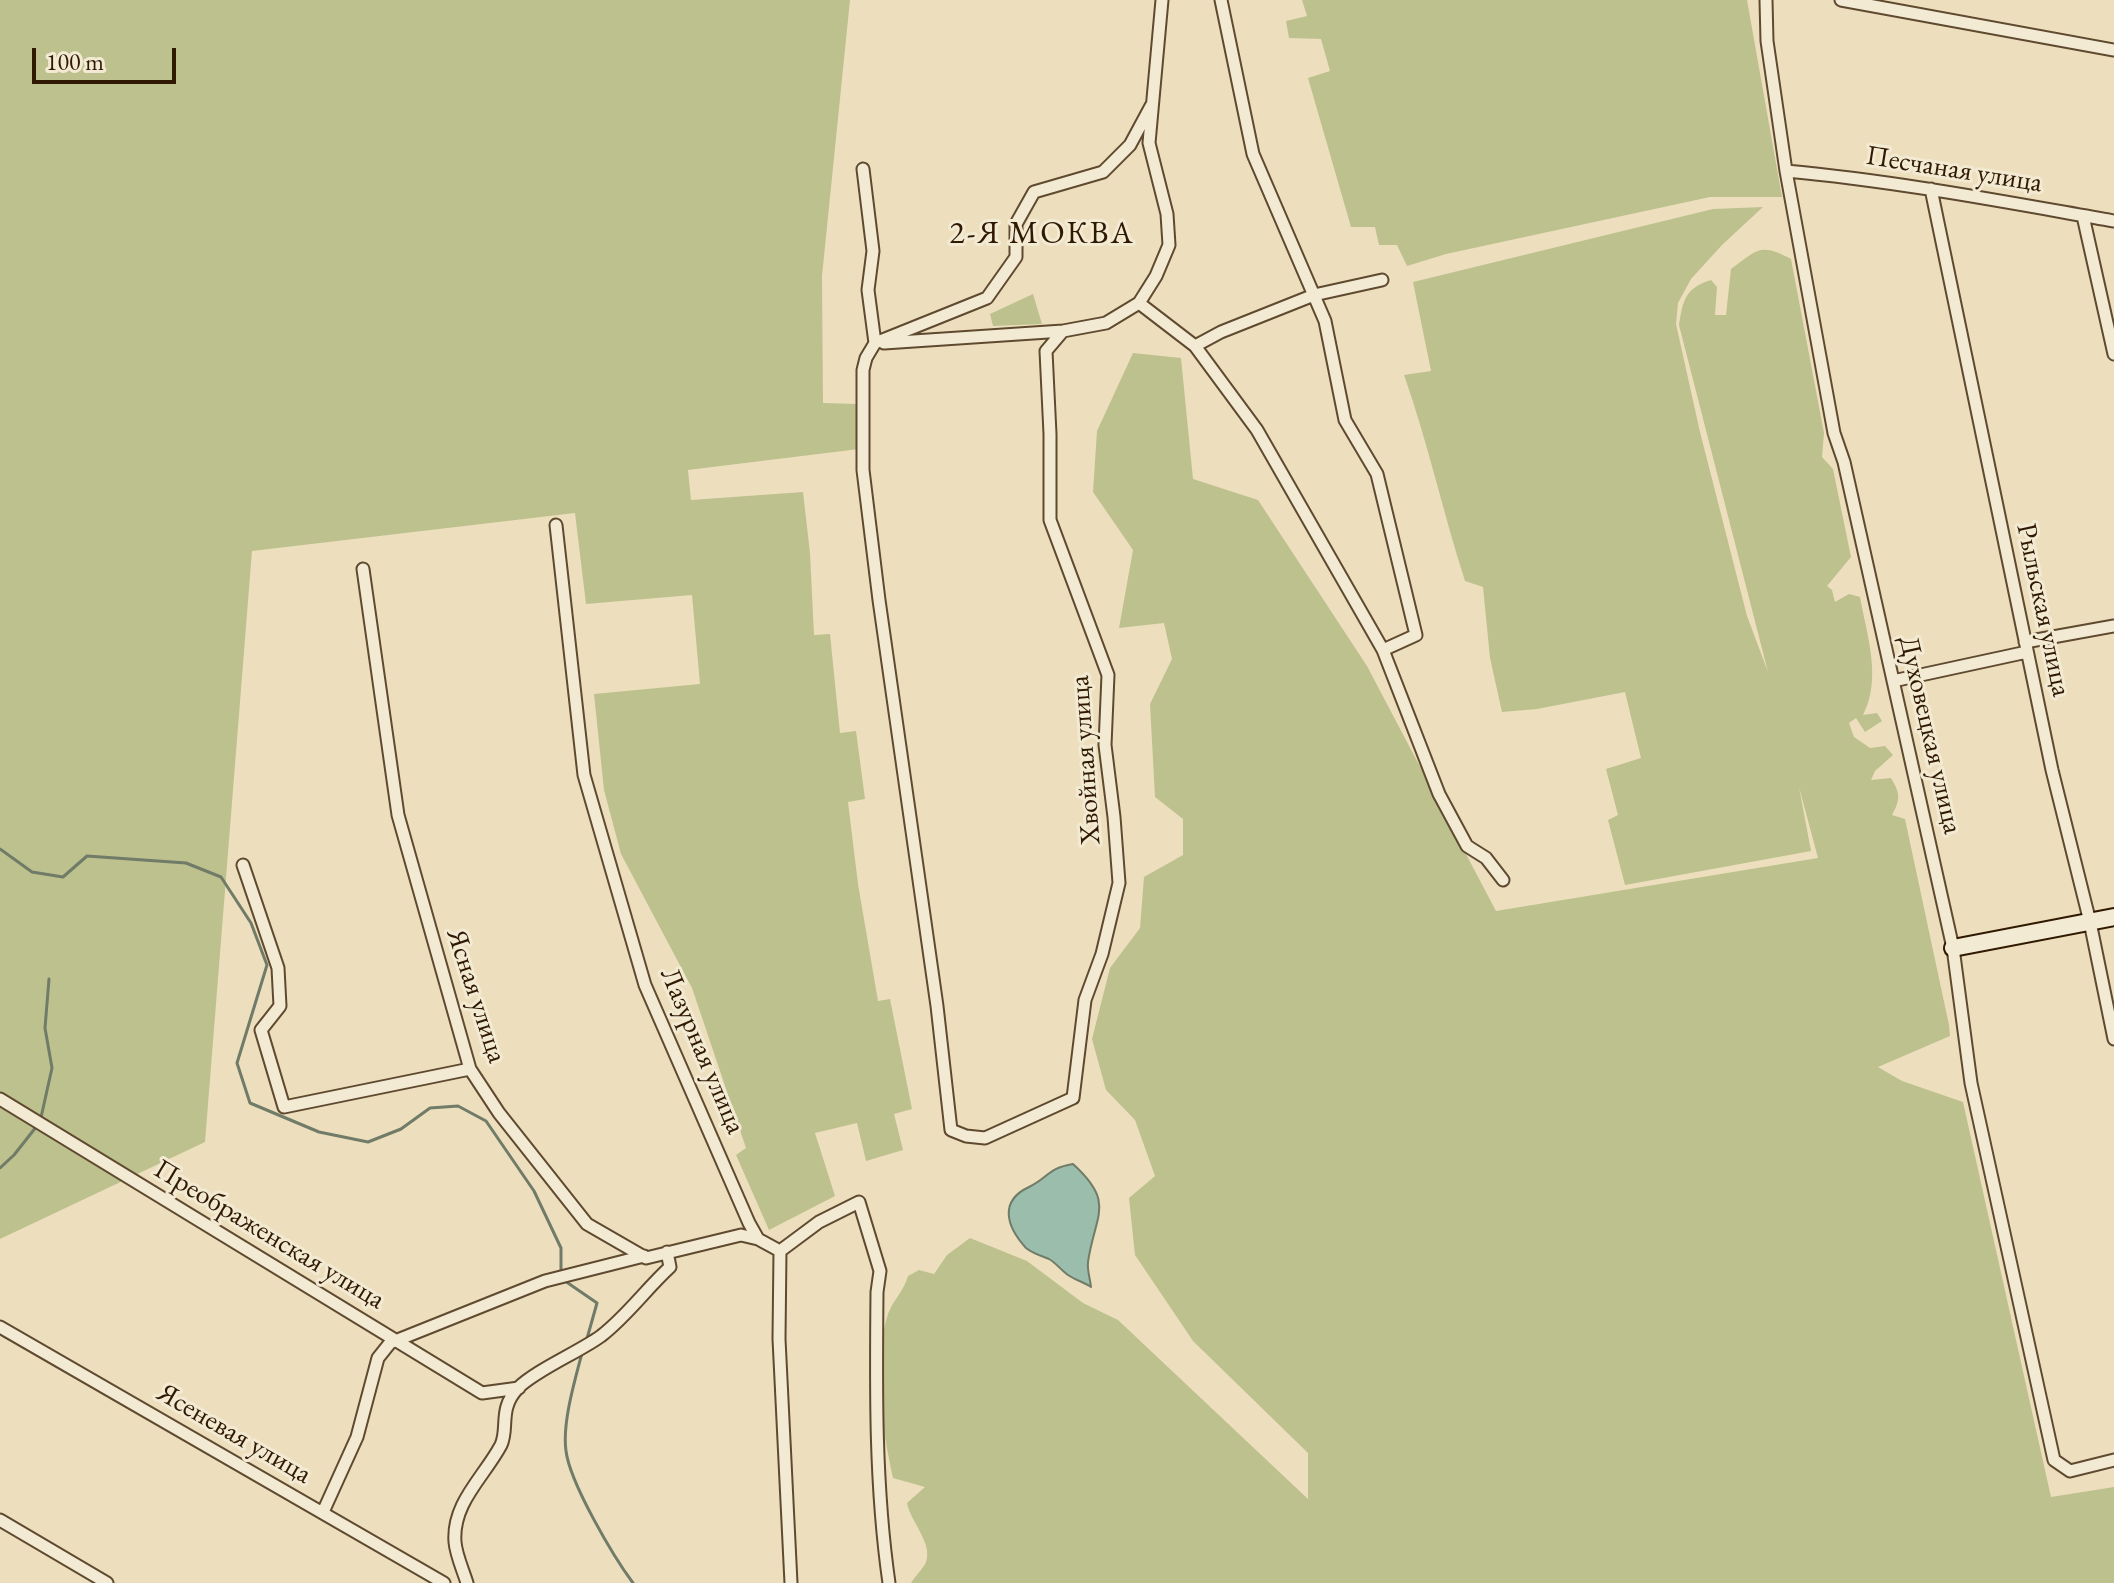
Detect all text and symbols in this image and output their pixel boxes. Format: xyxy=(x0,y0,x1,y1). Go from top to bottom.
scale bar xyxy=(36,32,180,82)
text: 100 m xyxy=(46,46,104,77)
street label: Песчаная улица xyxy=(1864,139,2044,201)
district label: 2-Я МОКВА xyxy=(949,215,1135,253)
street label: Рыльская улица xyxy=(2008,520,2078,700)
street label: Духовецкая улица xyxy=(1891,633,1969,837)
street label: Хвойная улица xyxy=(1063,674,1109,846)
street label: Ясная улица xyxy=(439,925,513,1067)
street label: Лазурная улица xyxy=(652,963,752,1139)
street label: Преображенская улица xyxy=(147,1153,391,1317)
street label: Ясеневая улица xyxy=(151,1376,317,1492)

